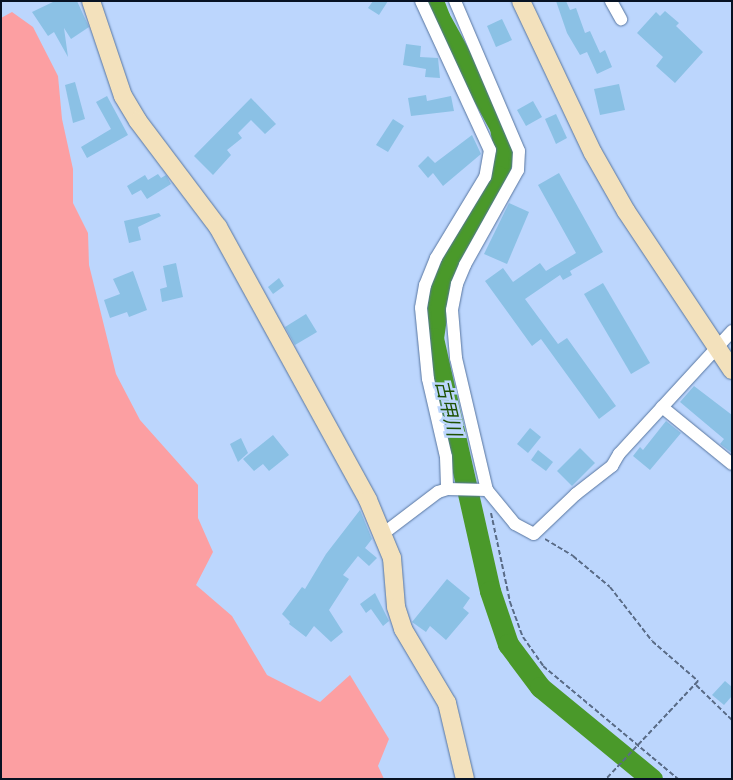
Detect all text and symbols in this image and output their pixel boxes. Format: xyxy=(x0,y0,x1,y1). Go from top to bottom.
water label: 古甲川 xyxy=(431,378,467,438)

